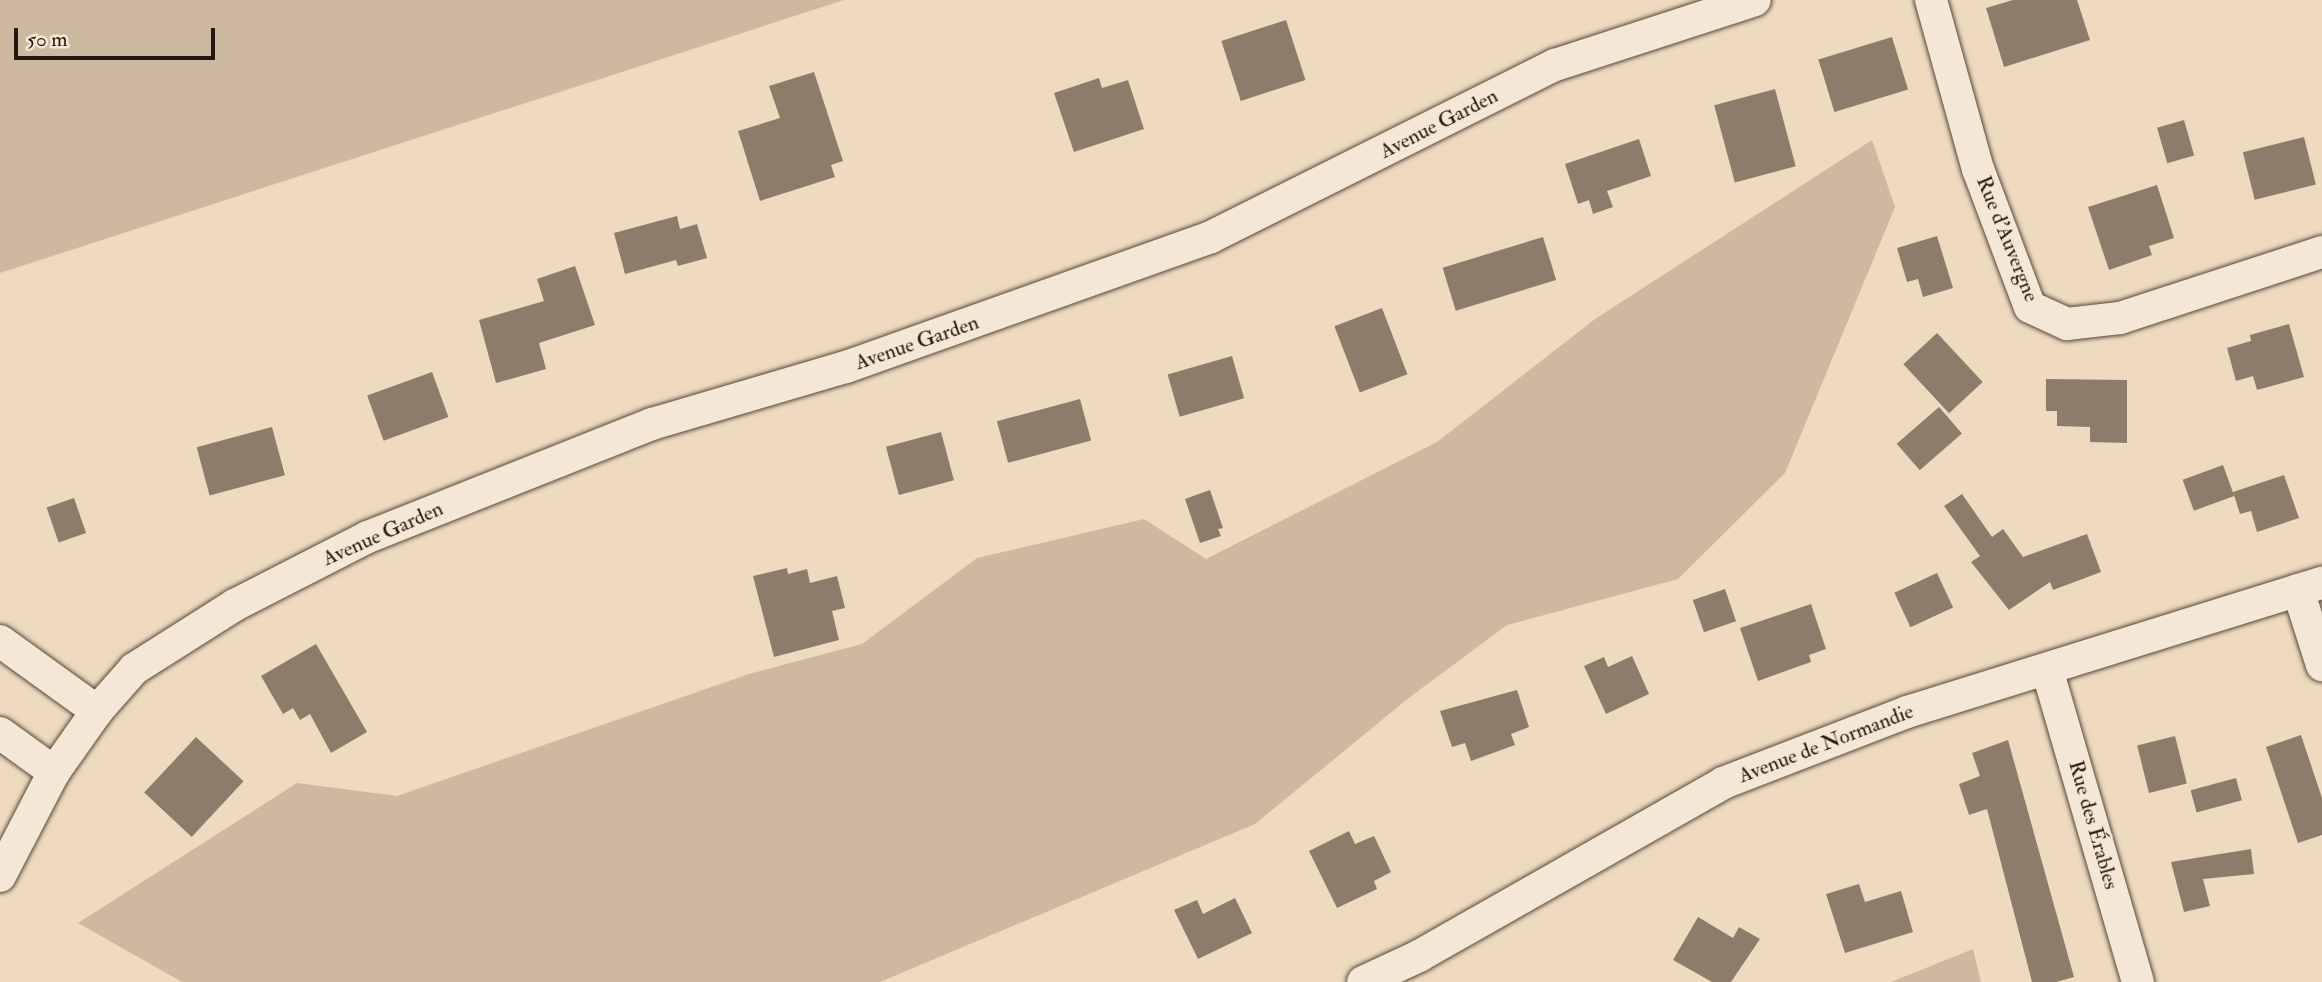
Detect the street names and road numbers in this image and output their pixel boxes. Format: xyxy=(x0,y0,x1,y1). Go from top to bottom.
street label: Avenue Garden xyxy=(1376,83,1502,165)
street label: Rue d'Auvergne xyxy=(1970,173,2044,305)
street label: Avenue Garden xyxy=(852,310,982,376)
street label: Avenue Garden xyxy=(319,496,447,572)
street label: Avenue de Normandie xyxy=(1735,699,1917,789)
street label: Rue des Érables xyxy=(2063,758,2123,892)

